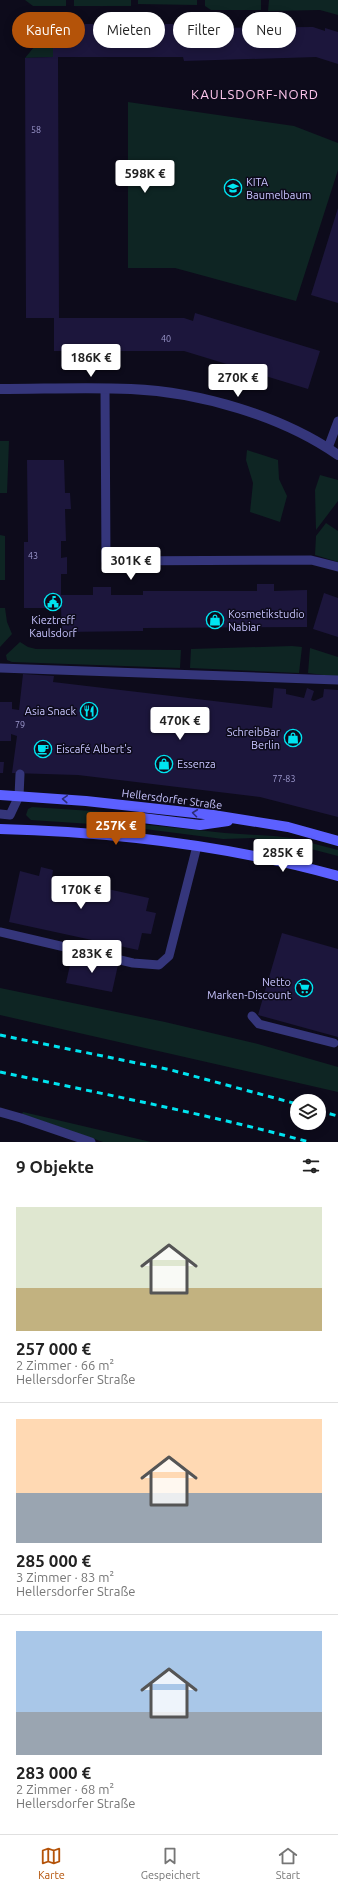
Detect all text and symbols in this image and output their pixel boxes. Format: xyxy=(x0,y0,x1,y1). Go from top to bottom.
chip: Kaufen xyxy=(12,12,85,48)
chip: Mieten xyxy=(93,12,165,48)
chip: Filter xyxy=(173,12,234,48)
chip: Neu xyxy=(242,12,296,48)
district label: KAULSDORF-NORD xyxy=(191,87,319,101)
house number: 58 xyxy=(31,125,41,135)
pin: 598K € xyxy=(112,160,178,194)
text: 598K € xyxy=(124,166,166,180)
place label: KITA Baumelbaum xyxy=(246,176,311,201)
school or university icon: KITA Baumelbaum xyxy=(223,178,243,198)
house number: 40 xyxy=(161,334,171,344)
pin: 186K € xyxy=(58,344,124,378)
text: 186K € xyxy=(70,350,112,364)
pin: 270K € xyxy=(205,364,271,398)
text: 270K € xyxy=(217,370,259,384)
pin: 301K € xyxy=(98,547,164,581)
house number: 43 xyxy=(28,551,38,561)
text: 301K € xyxy=(110,553,152,567)
public building icon: Kieztreff Kaulsdorf xyxy=(43,592,63,612)
place label: Kosmetikstudio Nabiar xyxy=(228,608,305,633)
shop icon: Kosmetikstudio Nabiar xyxy=(205,610,225,630)
place label: Kieztreff Kaulsdorf xyxy=(29,614,78,639)
restaurant icon: Asia Snack xyxy=(79,701,99,721)
place label: Asia Snack xyxy=(25,705,76,717)
pin: 470K € xyxy=(147,707,213,741)
text: 470K € xyxy=(159,713,201,727)
house number: 79 xyxy=(15,720,25,730)
place label: SchreibBar Berlin xyxy=(227,726,281,751)
shop icon: SchreibBar Berlin xyxy=(283,728,303,748)
cafe icon: Eiscafé Albert's xyxy=(33,739,53,759)
place label: Eiscafé Albert's xyxy=(56,743,132,755)
shop icon: Essenza xyxy=(154,754,174,774)
place label: Essenza xyxy=(177,758,216,770)
house number: 77-83 xyxy=(273,774,295,784)
street label: Hellersdorfer Straße xyxy=(121,787,223,811)
one-way arrow xyxy=(62,795,68,804)
one-way arrow xyxy=(191,809,198,818)
pin: 257K € xyxy=(83,812,149,846)
text: 257K € xyxy=(95,818,137,832)
pin: 285K € xyxy=(250,839,316,873)
text: 285K € xyxy=(262,845,304,859)
pin: 170K € xyxy=(48,876,114,910)
text: 170K € xyxy=(60,882,102,896)
pin: 283K € xyxy=(59,940,125,974)
text: 283K € xyxy=(71,946,113,960)
place label: Netto Marken-Discount xyxy=(207,976,292,1001)
supermarket icon: Netto Marken-Discount xyxy=(294,978,314,998)
map controls xyxy=(290,1094,326,1130)
button: layers xyxy=(290,1094,326,1130)
icon: filters xyxy=(300,1155,322,1177)
text: 9 Objekte xyxy=(16,1157,94,1176)
icon: home xyxy=(133,1233,205,1305)
text: 257 000 € xyxy=(16,1339,91,1358)
text: 2 Zimmer · 66 m² xyxy=(16,1358,114,1372)
text: Hellersdorfer Straße xyxy=(16,1372,135,1386)
icon: home xyxy=(133,1445,205,1517)
text: 285 000 € xyxy=(16,1551,91,1570)
text: 3 Zimmer · 83 m² xyxy=(16,1570,114,1584)
text: Hellersdorfer Straße xyxy=(16,1584,135,1598)
icon: home xyxy=(133,1657,205,1729)
text: 283 000 € xyxy=(16,1763,91,1782)
text: 2 Zimmer · 68 m² xyxy=(16,1782,114,1796)
text: Hellersdorfer Straße xyxy=(16,1796,135,1810)
tab: Karte xyxy=(38,1845,65,1881)
tab: Gespeichert xyxy=(141,1845,200,1881)
tab: Start xyxy=(276,1845,300,1881)

